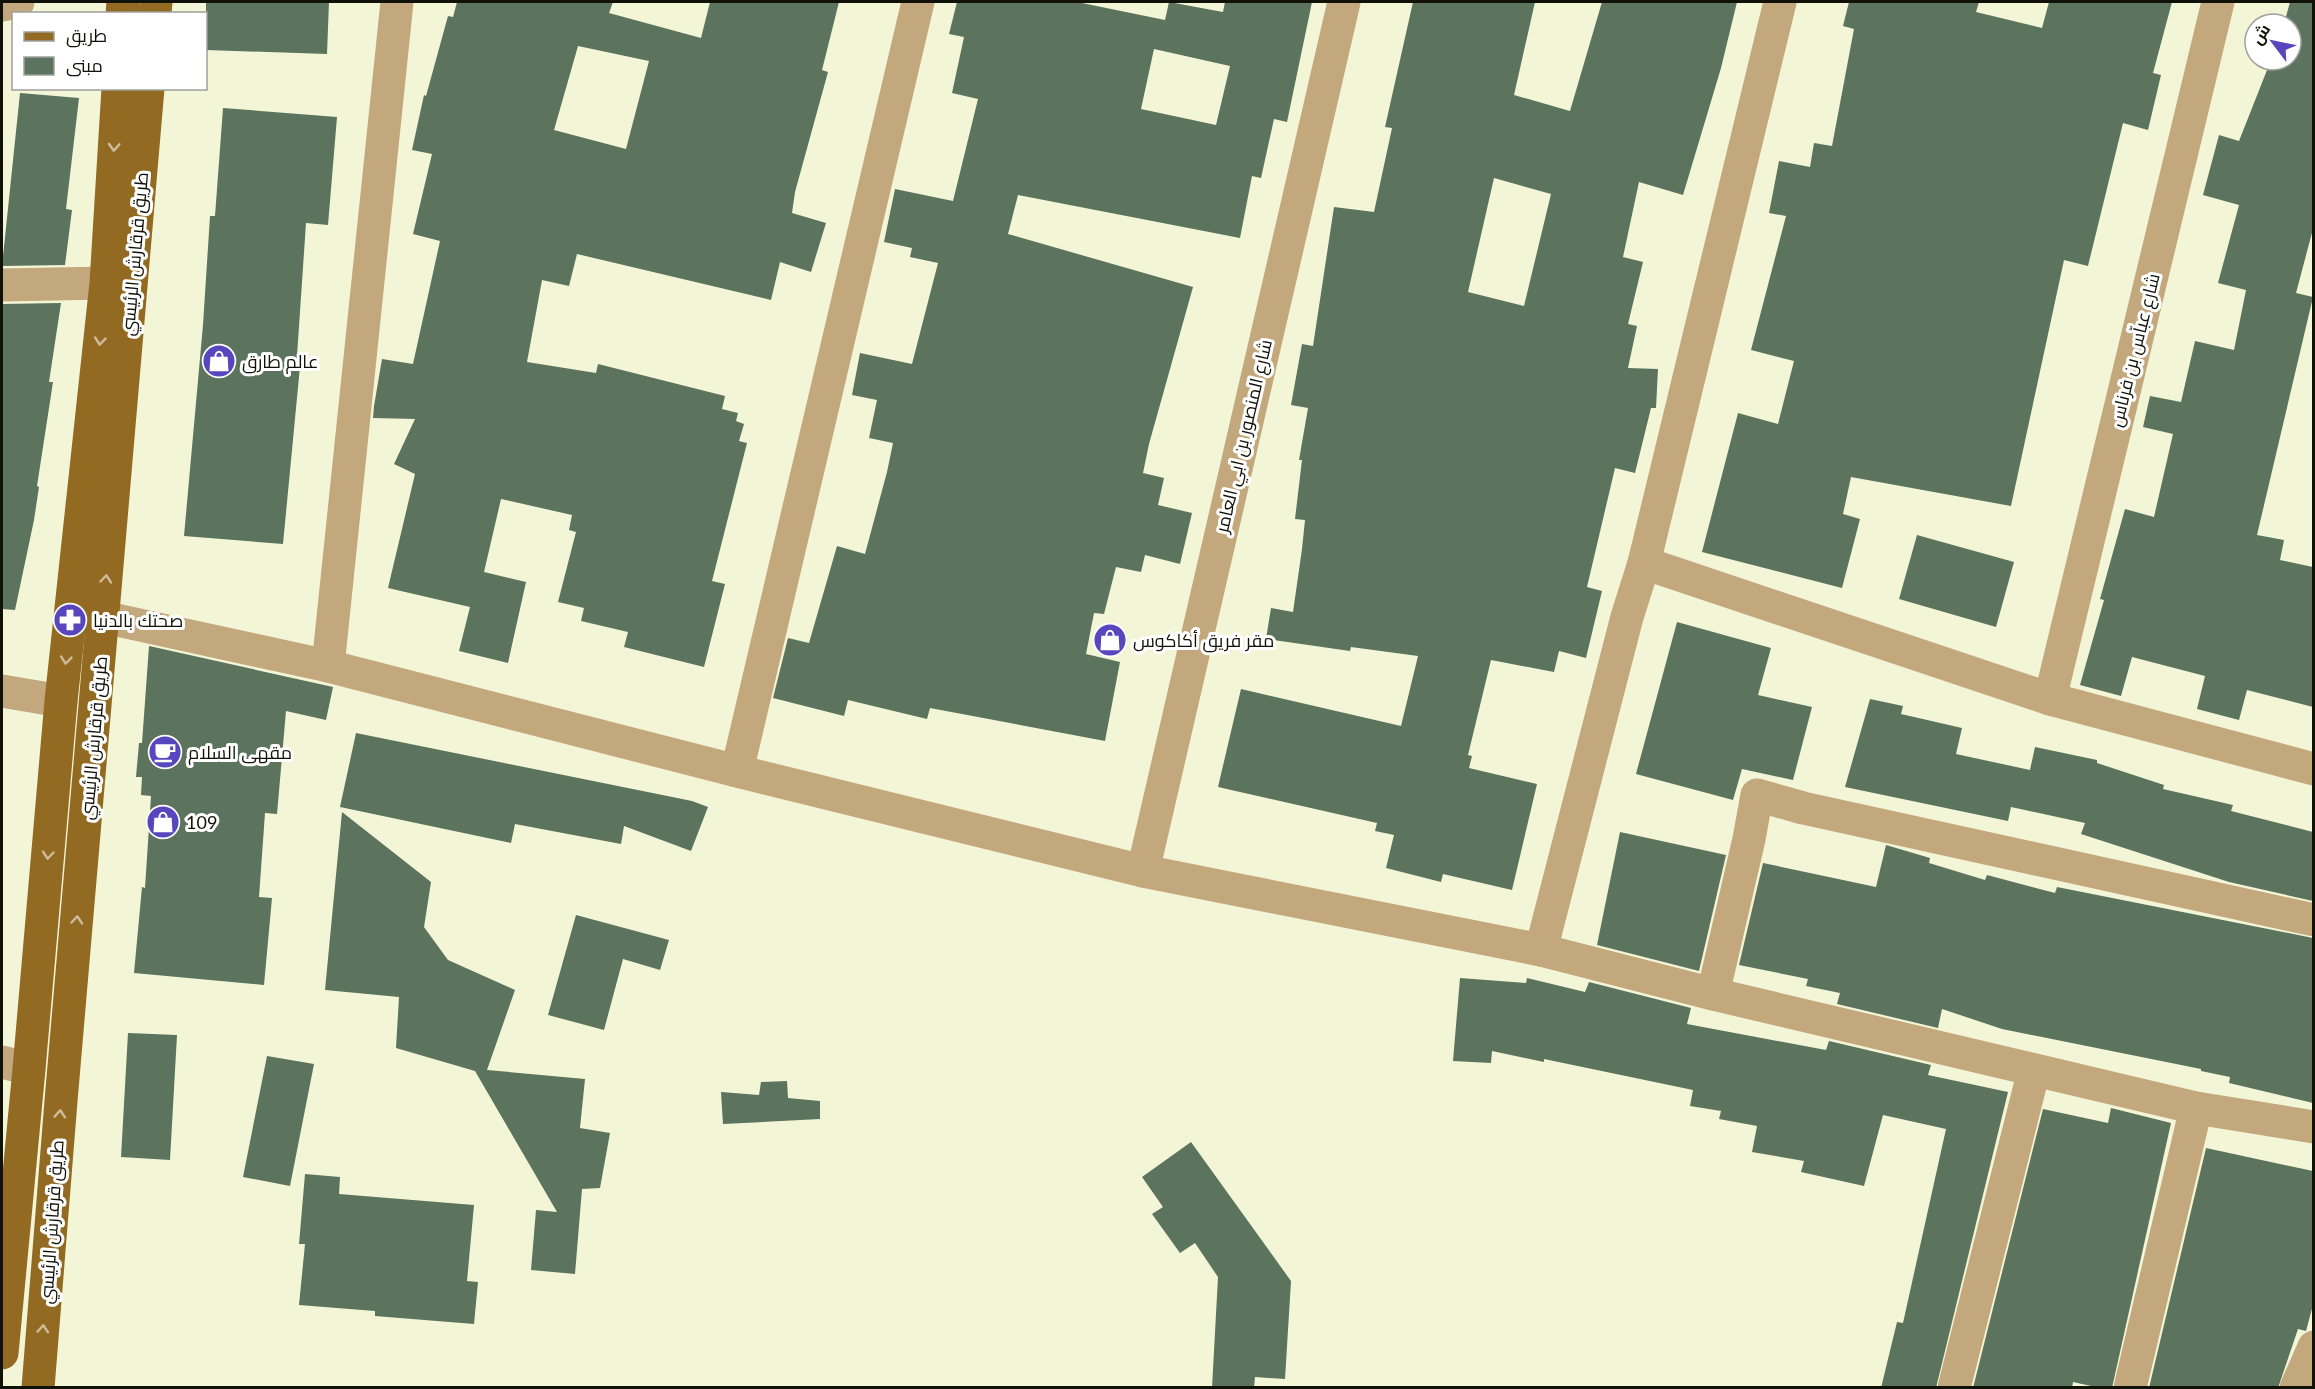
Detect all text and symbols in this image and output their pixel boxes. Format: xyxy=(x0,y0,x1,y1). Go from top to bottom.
legend xyxy=(12,12,207,90)
north arrow xyxy=(2243,12,2303,72)
text: ش xyxy=(2246,20,2274,48)
text: طريق xyxy=(66,24,107,48)
text: مبنى xyxy=(66,54,103,77)
one-way arrow xyxy=(108,142,121,151)
street label: طريق قرقارش الرئيسي xyxy=(116,171,155,337)
street label: شارع عباّس بن فرناس xyxy=(2104,271,2166,429)
one-way arrow xyxy=(94,337,107,346)
street label: شارع المنصور بن ابي العامر xyxy=(1210,337,1280,537)
shop icon: عالم طارق xyxy=(201,343,237,379)
place label: عالم طارق xyxy=(242,350,318,374)
one-way arrow xyxy=(100,574,113,583)
pharmacy icon: صحتك بالدنيا xyxy=(52,602,88,638)
place label: صحتك بالدنيا xyxy=(93,609,183,631)
shop icon: مقر فريق أكاكوس xyxy=(1092,622,1128,658)
place label: مقر فريق أكاكوس xyxy=(1133,629,1274,653)
street label: طريق قرقارش الرئيسي xyxy=(75,655,114,821)
one-way arrow xyxy=(60,656,73,665)
cafe icon: مقهى السلام xyxy=(147,734,183,770)
place label: مقهى السلام xyxy=(188,741,292,765)
shop icon: 109 xyxy=(145,804,181,840)
place label: 109 xyxy=(186,811,217,833)
one-way arrow xyxy=(42,850,55,859)
one-way arrow xyxy=(70,915,83,924)
one-way arrow xyxy=(53,1109,66,1118)
street label: طريق قرقارش الرئيسي xyxy=(34,1139,71,1305)
one-way arrow xyxy=(36,1325,49,1334)

